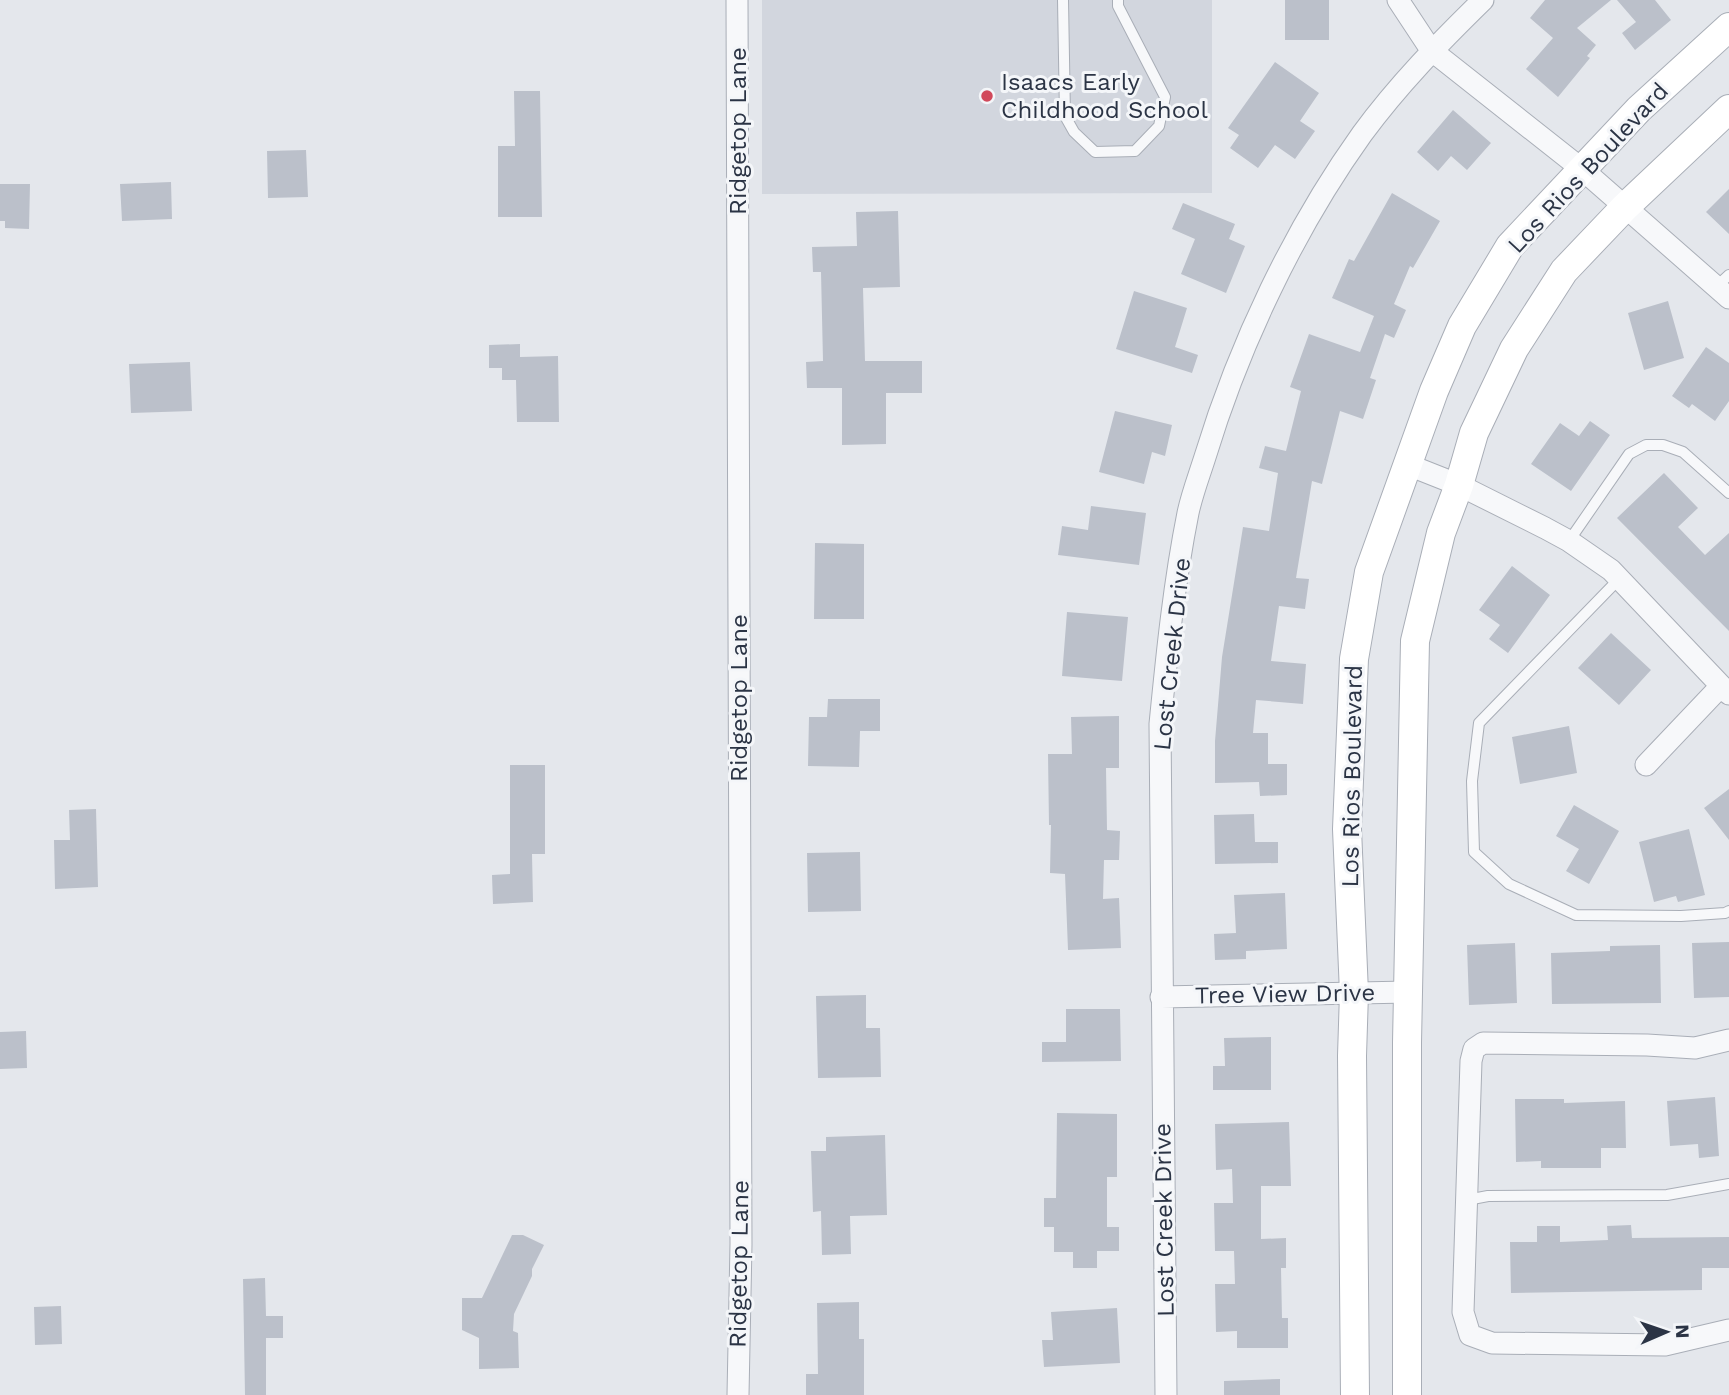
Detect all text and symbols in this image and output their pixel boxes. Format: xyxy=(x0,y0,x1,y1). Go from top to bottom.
street label: Ridgetop Lane xyxy=(724,47,752,215)
place label: Isaacs Early Childhood School xyxy=(1001,68,1208,124)
street label: Los Rios Boulevard xyxy=(1502,77,1674,259)
marker: Isaacs Early Childhood School xyxy=(979,88,995,104)
street label: Lost Creek Drive xyxy=(1148,556,1196,752)
street label: Ridgetop Lane xyxy=(725,614,753,782)
street label: Los Rios Boulevard xyxy=(1336,664,1368,888)
street label: Tree View Drive xyxy=(1195,978,1375,1010)
street label: Lost Creek Drive xyxy=(1148,1123,1180,1317)
street label: Ridgetop Lane xyxy=(724,1180,754,1348)
north arrow xyxy=(1631,1297,1701,1367)
text: N xyxy=(1671,1324,1694,1339)

